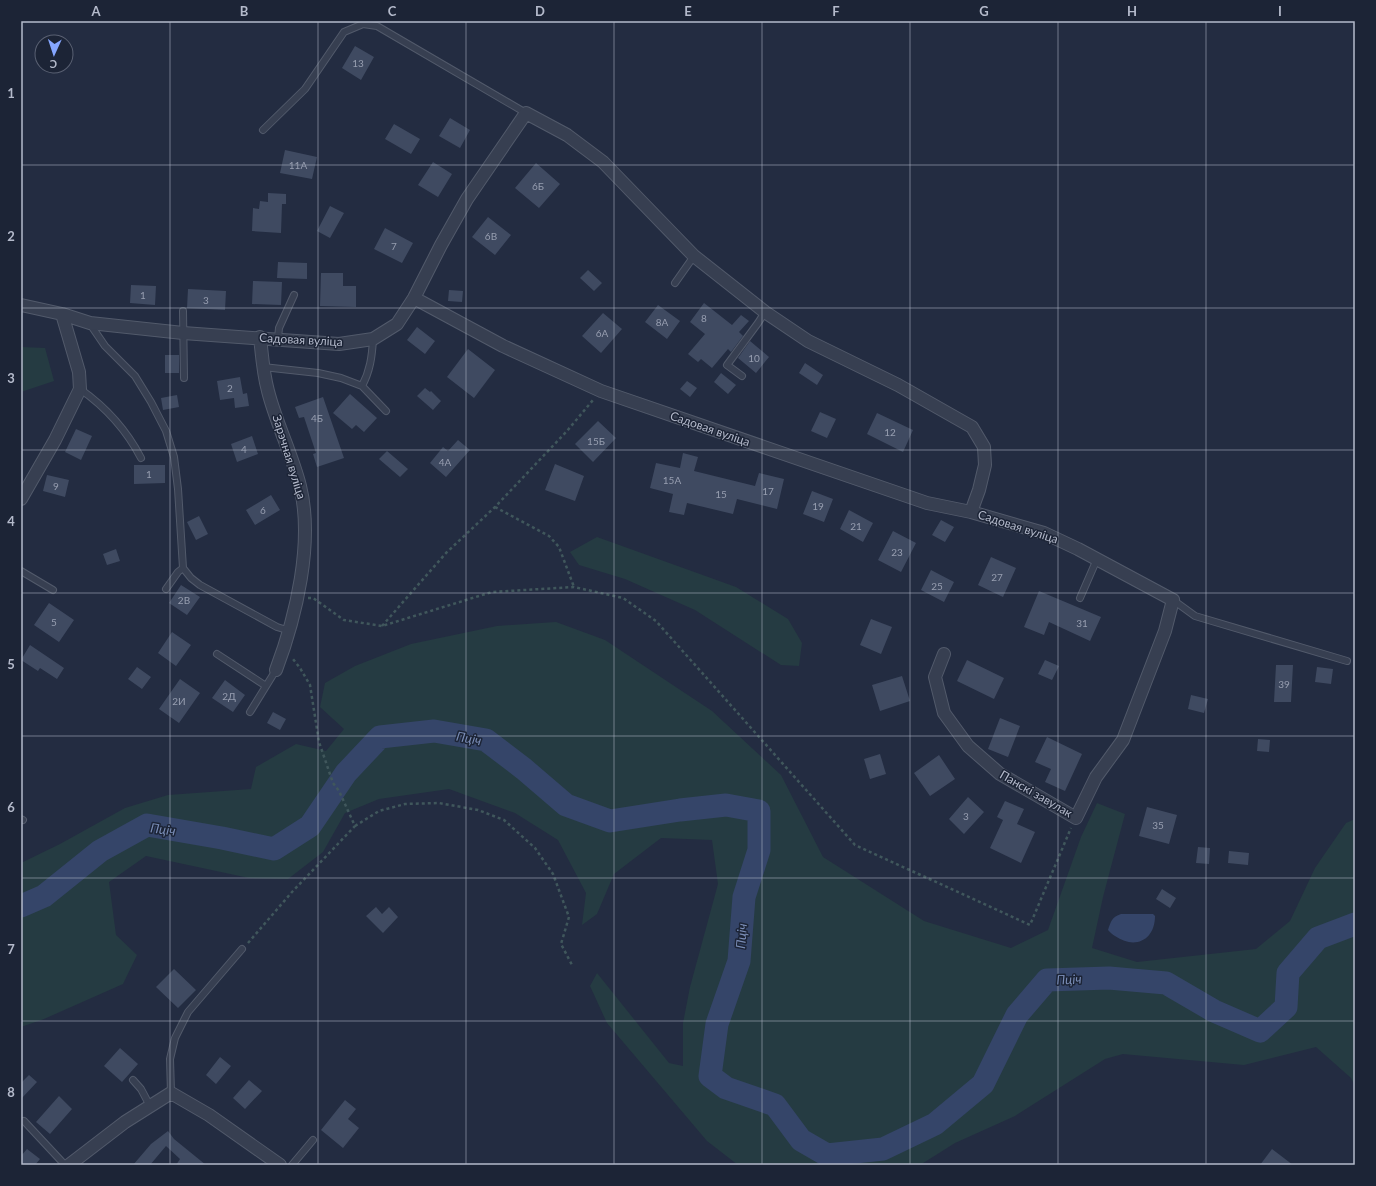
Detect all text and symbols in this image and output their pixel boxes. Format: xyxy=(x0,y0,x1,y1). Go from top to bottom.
text: A xyxy=(90,3,101,19)
text: B xyxy=(240,3,249,19)
text: C xyxy=(388,3,397,19)
text: D xyxy=(535,3,545,19)
text: E xyxy=(684,3,692,19)
text: F xyxy=(832,3,840,19)
text: G xyxy=(979,3,989,19)
text: H xyxy=(1127,3,1137,19)
text: I xyxy=(1278,3,1282,19)
north arrow xyxy=(34,34,74,74)
house number: 13 xyxy=(352,57,364,69)
text: С xyxy=(49,58,57,71)
text: 1 xyxy=(7,85,15,101)
house number: 11А xyxy=(289,159,307,171)
house number: 6Б xyxy=(532,180,544,192)
text: 2 xyxy=(7,228,15,244)
house number: 6В xyxy=(485,230,497,242)
house number: 7 xyxy=(391,240,397,252)
house number: 1 xyxy=(140,289,146,301)
house number: 3 xyxy=(203,294,209,306)
house number: 8 xyxy=(701,312,707,324)
house number: 8А xyxy=(656,316,669,328)
house number: 6А xyxy=(596,327,609,339)
street label: Садовая вуліца xyxy=(259,330,343,349)
house number: 10 xyxy=(748,352,760,364)
text: 3 xyxy=(7,370,15,386)
house number: 2 xyxy=(227,382,233,394)
street label: Садовая вуліца xyxy=(668,408,752,449)
house number: 4Б xyxy=(311,412,323,424)
street label: Зарэчная вуліца xyxy=(269,413,309,501)
house number: 12 xyxy=(884,426,896,438)
house number: 15Б xyxy=(587,435,605,447)
house number: 4 xyxy=(241,443,247,455)
house number: 4А xyxy=(439,456,452,468)
house number: 1 xyxy=(146,468,152,480)
house number: 15А xyxy=(663,474,681,486)
house number: 9 xyxy=(53,480,59,492)
house number: 17 xyxy=(762,485,774,497)
house number: 15 xyxy=(715,488,727,500)
house number: 19 xyxy=(812,500,824,512)
house number: 6 xyxy=(260,504,266,516)
street label: Садовая вуліца xyxy=(976,506,1060,547)
text: 4 xyxy=(7,513,15,529)
house number: 21 xyxy=(850,520,862,532)
house number: 23 xyxy=(891,546,903,558)
house number: 27 xyxy=(991,571,1003,583)
house number: 25 xyxy=(931,580,943,592)
house number: 2В xyxy=(178,594,190,606)
house number: 5 xyxy=(51,616,57,628)
house number: 31 xyxy=(1076,617,1088,629)
text: 5 xyxy=(7,656,15,672)
house number: 39 xyxy=(1278,678,1290,690)
house number: 2Д xyxy=(222,690,236,702)
house number: 2И xyxy=(172,695,186,707)
water label: Пціч xyxy=(455,728,483,748)
street label: Панскі завулак xyxy=(997,767,1076,821)
text: 6 xyxy=(7,799,15,815)
house number: 3 xyxy=(963,810,969,822)
water label: Пціч xyxy=(149,819,177,839)
house number: 35 xyxy=(1152,819,1164,831)
water label: Пціч xyxy=(732,923,750,949)
text: 7 xyxy=(7,941,15,957)
water label: Пціч xyxy=(1056,971,1082,987)
text: 8 xyxy=(7,1084,15,1100)

